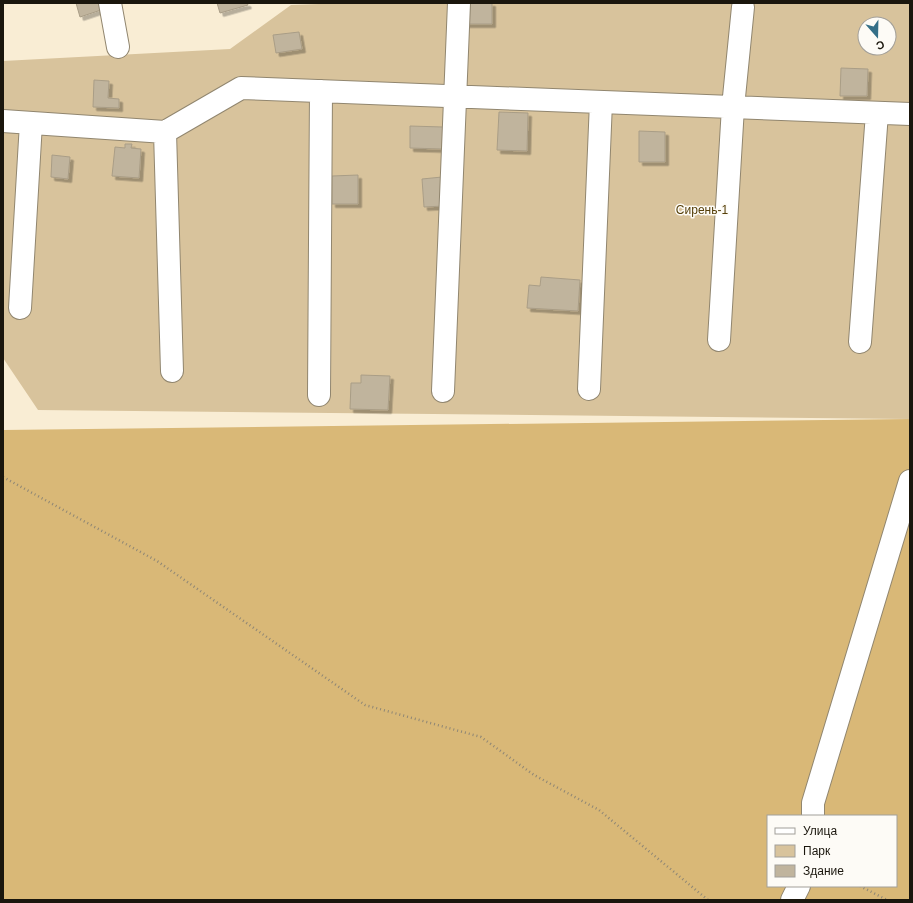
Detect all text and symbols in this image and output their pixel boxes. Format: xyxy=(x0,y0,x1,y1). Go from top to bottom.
north arrow xyxy=(857,16,897,56)
text: С xyxy=(875,38,886,52)
park label: Сирень-1 xyxy=(676,203,728,217)
legend xyxy=(767,815,897,887)
text: Улица xyxy=(803,824,837,838)
text: Парк xyxy=(803,844,831,858)
text: Здание xyxy=(803,864,844,878)

